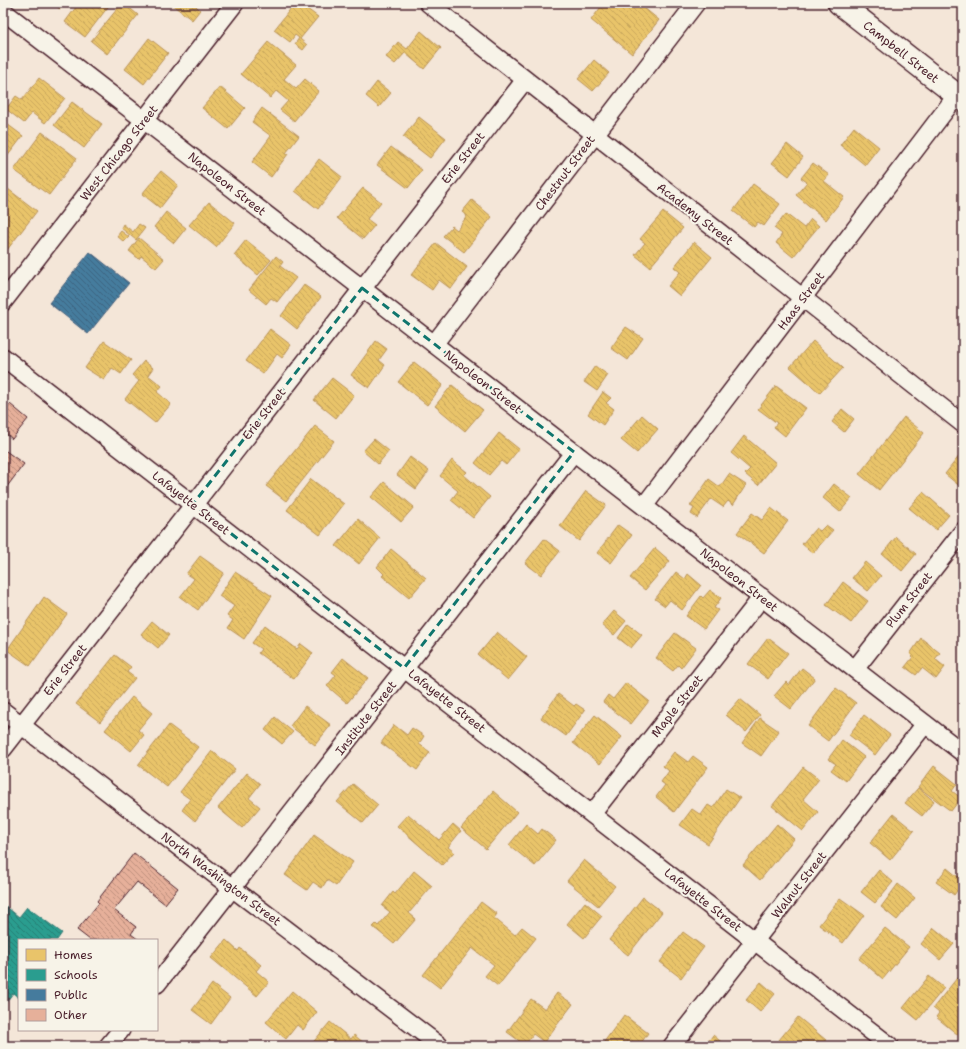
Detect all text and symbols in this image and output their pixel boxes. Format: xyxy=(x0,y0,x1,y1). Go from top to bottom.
street label: Campbell Street xyxy=(860,17,942,87)
street label: West Chicago Street xyxy=(77,102,161,204)
street label: Erie Street xyxy=(438,129,488,187)
street label: Chestnut Street xyxy=(531,132,599,214)
street label: Napoleon Street xyxy=(185,149,269,219)
street label: Academy Street xyxy=(654,179,736,249)
street label: Haas Street xyxy=(774,269,828,333)
street label: Napoleon Street xyxy=(441,347,525,417)
street label: Erie Street xyxy=(239,385,289,443)
street label: Lafayette Street xyxy=(149,468,233,538)
street label: Napoleon Street xyxy=(697,545,781,615)
street label: Plum Street xyxy=(882,569,936,631)
street label: Erie Street xyxy=(40,641,90,699)
street label: Lafayette Street xyxy=(405,666,489,736)
street label: Maple Street xyxy=(648,671,706,741)
street label: Institute Street xyxy=(332,677,400,759)
street label: North Washington Street xyxy=(158,829,284,929)
street label: Walnut Street xyxy=(768,848,830,922)
street label: Lafayette Street xyxy=(661,865,745,935)
legend xyxy=(18,939,158,1031)
text: Homes xyxy=(54,947,93,963)
text: Schools xyxy=(54,967,98,983)
text: Public xyxy=(54,987,88,1003)
text: Other xyxy=(54,1007,88,1023)

